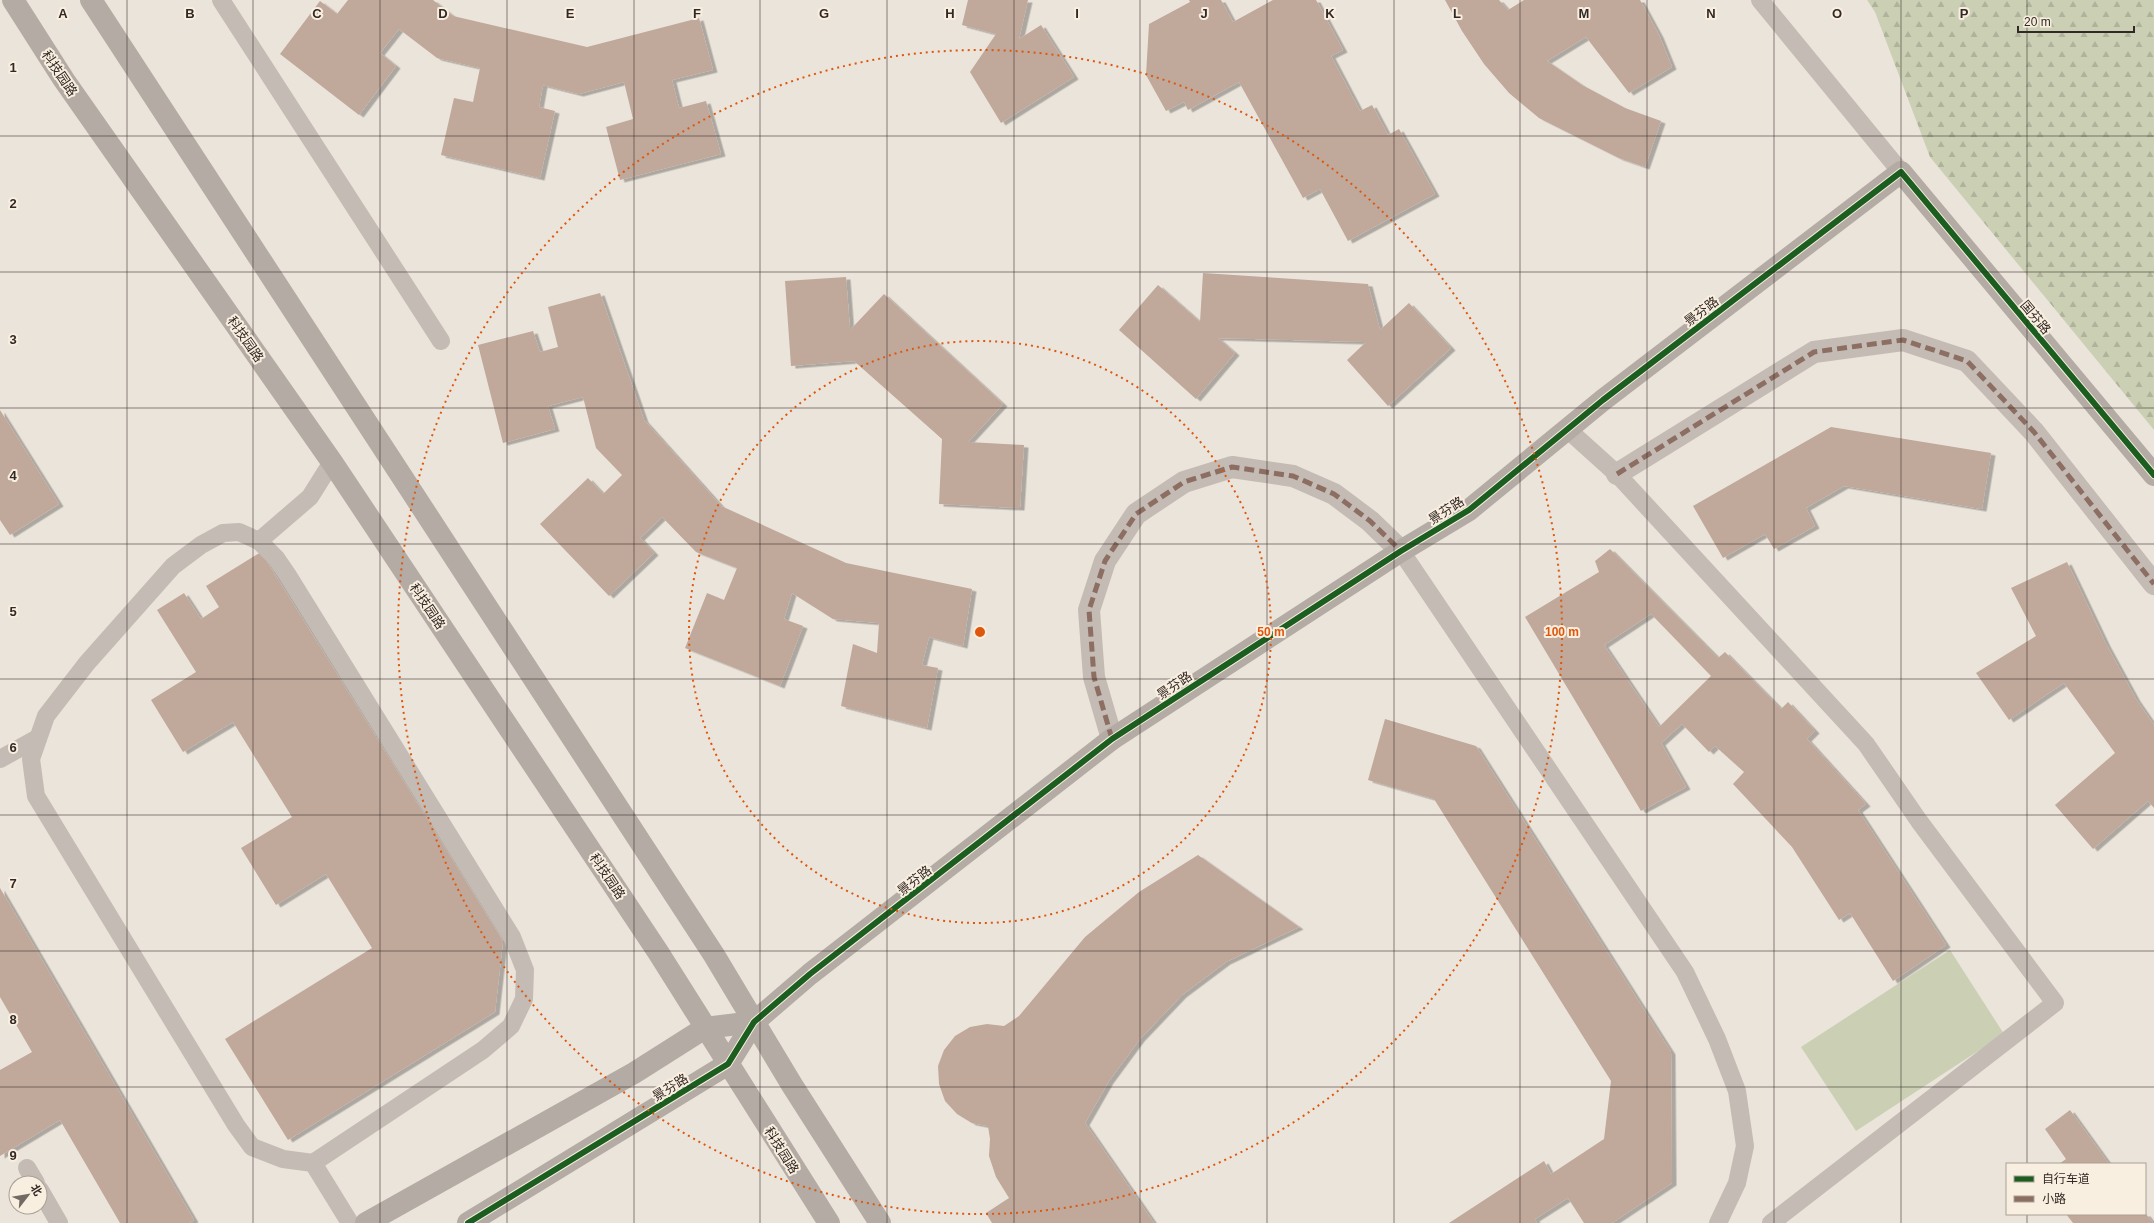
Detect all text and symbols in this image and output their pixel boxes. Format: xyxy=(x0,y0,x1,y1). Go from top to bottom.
text: A xyxy=(58,6,68,21)
text: B xyxy=(185,6,195,21)
text: C xyxy=(312,6,322,21)
text: D xyxy=(438,6,448,21)
text: E xyxy=(566,6,575,21)
text: F xyxy=(693,6,701,21)
text: G xyxy=(819,6,829,21)
text: H xyxy=(945,6,955,21)
text: I xyxy=(1075,6,1079,21)
text: J xyxy=(1200,6,1208,21)
text: K xyxy=(1325,6,1335,21)
text: L xyxy=(1453,6,1461,21)
text: M xyxy=(1579,6,1589,21)
text: N xyxy=(1706,6,1716,21)
text: O xyxy=(1832,6,1842,21)
text: P xyxy=(1960,6,1969,21)
scale bar xyxy=(2018,8,2134,34)
text: 20 m xyxy=(2024,15,2051,29)
street label: 科技园路 xyxy=(39,48,80,99)
text: 1 xyxy=(9,60,17,75)
text: 2 xyxy=(9,196,17,211)
street label: 景芬路 xyxy=(1681,294,1721,329)
street label: 国芬路 xyxy=(2017,298,2054,337)
street label: 科技园路 xyxy=(225,314,267,365)
text: 3 xyxy=(9,332,17,347)
text: 4 xyxy=(9,468,17,483)
street label: 景芬路 xyxy=(1426,494,1467,527)
street label: 科技园路 xyxy=(407,581,448,632)
text: 5 xyxy=(9,604,17,619)
centre of rings xyxy=(973,625,987,639)
text: 50 m xyxy=(1257,625,1285,639)
text: 100 m xyxy=(1545,625,1579,639)
street label: 景芬路 xyxy=(1154,668,1195,703)
text: 6 xyxy=(9,740,17,755)
street label: 科技园路 xyxy=(587,851,628,902)
street label: 景芬路 xyxy=(894,862,934,898)
text: 7 xyxy=(9,876,17,891)
text: 8 xyxy=(9,1012,17,1027)
street label: 景芬路 xyxy=(650,1071,691,1104)
street label: 科技园路 xyxy=(761,1124,802,1176)
text: 9 xyxy=(9,1148,17,1163)
legend xyxy=(2006,1163,2146,1215)
text: 自行车道 xyxy=(2042,1172,2090,1186)
north arrow xyxy=(8,1175,48,1215)
text: 北 xyxy=(29,1182,45,1198)
text: 小路 xyxy=(2042,1192,2066,1206)

